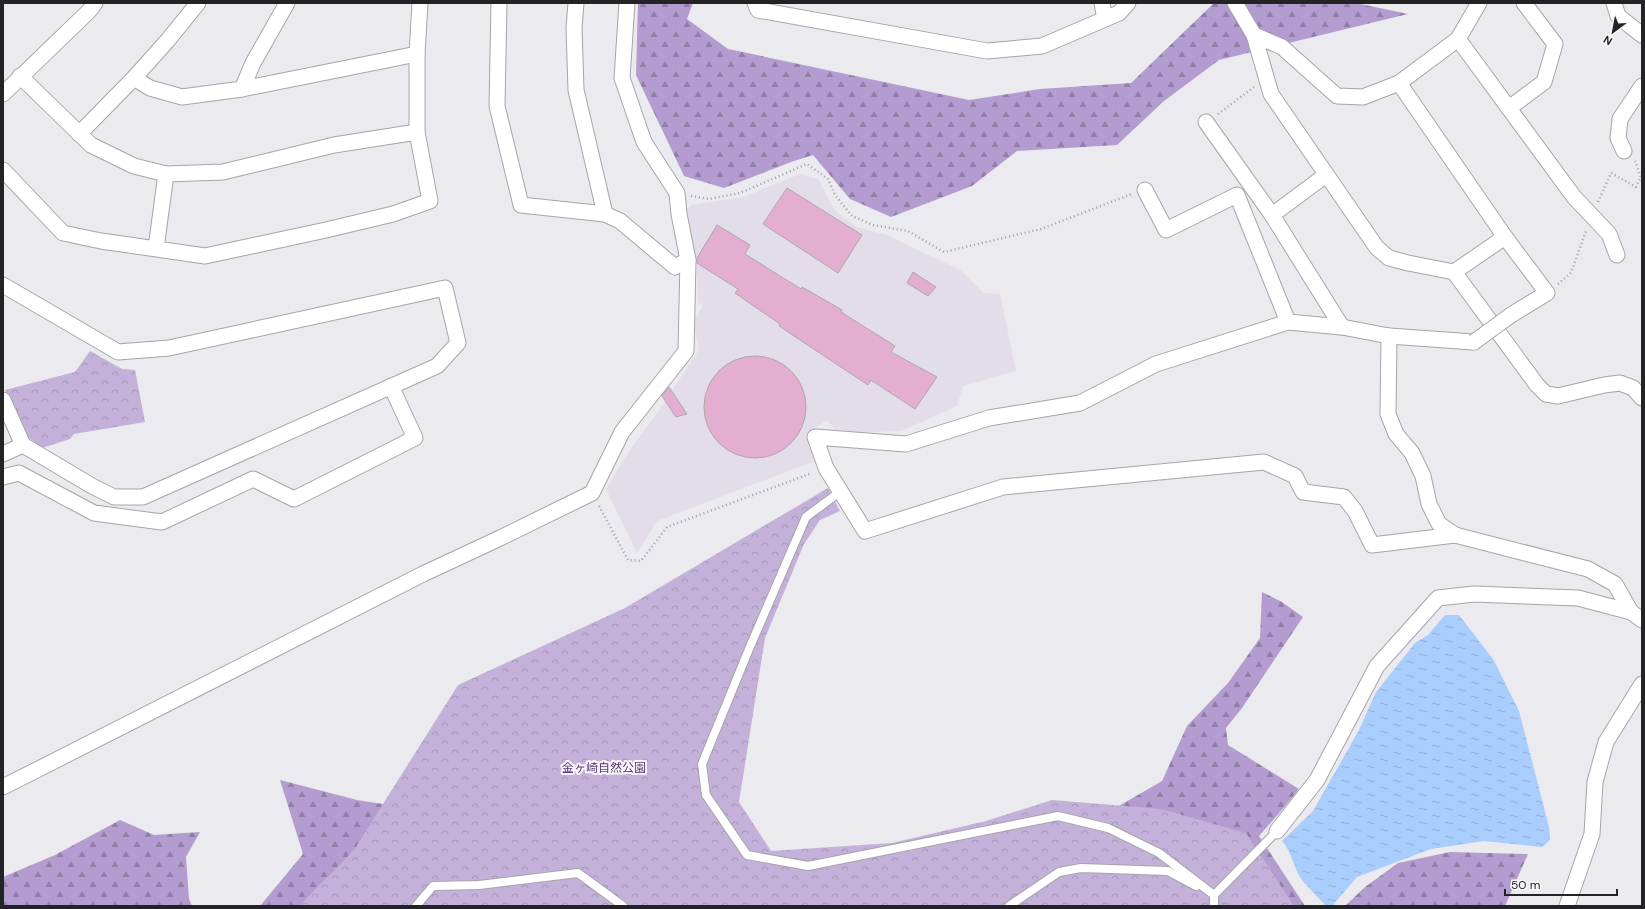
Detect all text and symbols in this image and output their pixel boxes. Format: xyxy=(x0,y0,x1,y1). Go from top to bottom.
north arrow xyxy=(1593,12,1633,52)
text: N xyxy=(1601,32,1615,49)
park label: 金ヶ崎自然公園 xyxy=(562,760,646,776)
scale bar xyxy=(1505,871,1617,897)
text: 50 m xyxy=(1511,877,1540,893)

